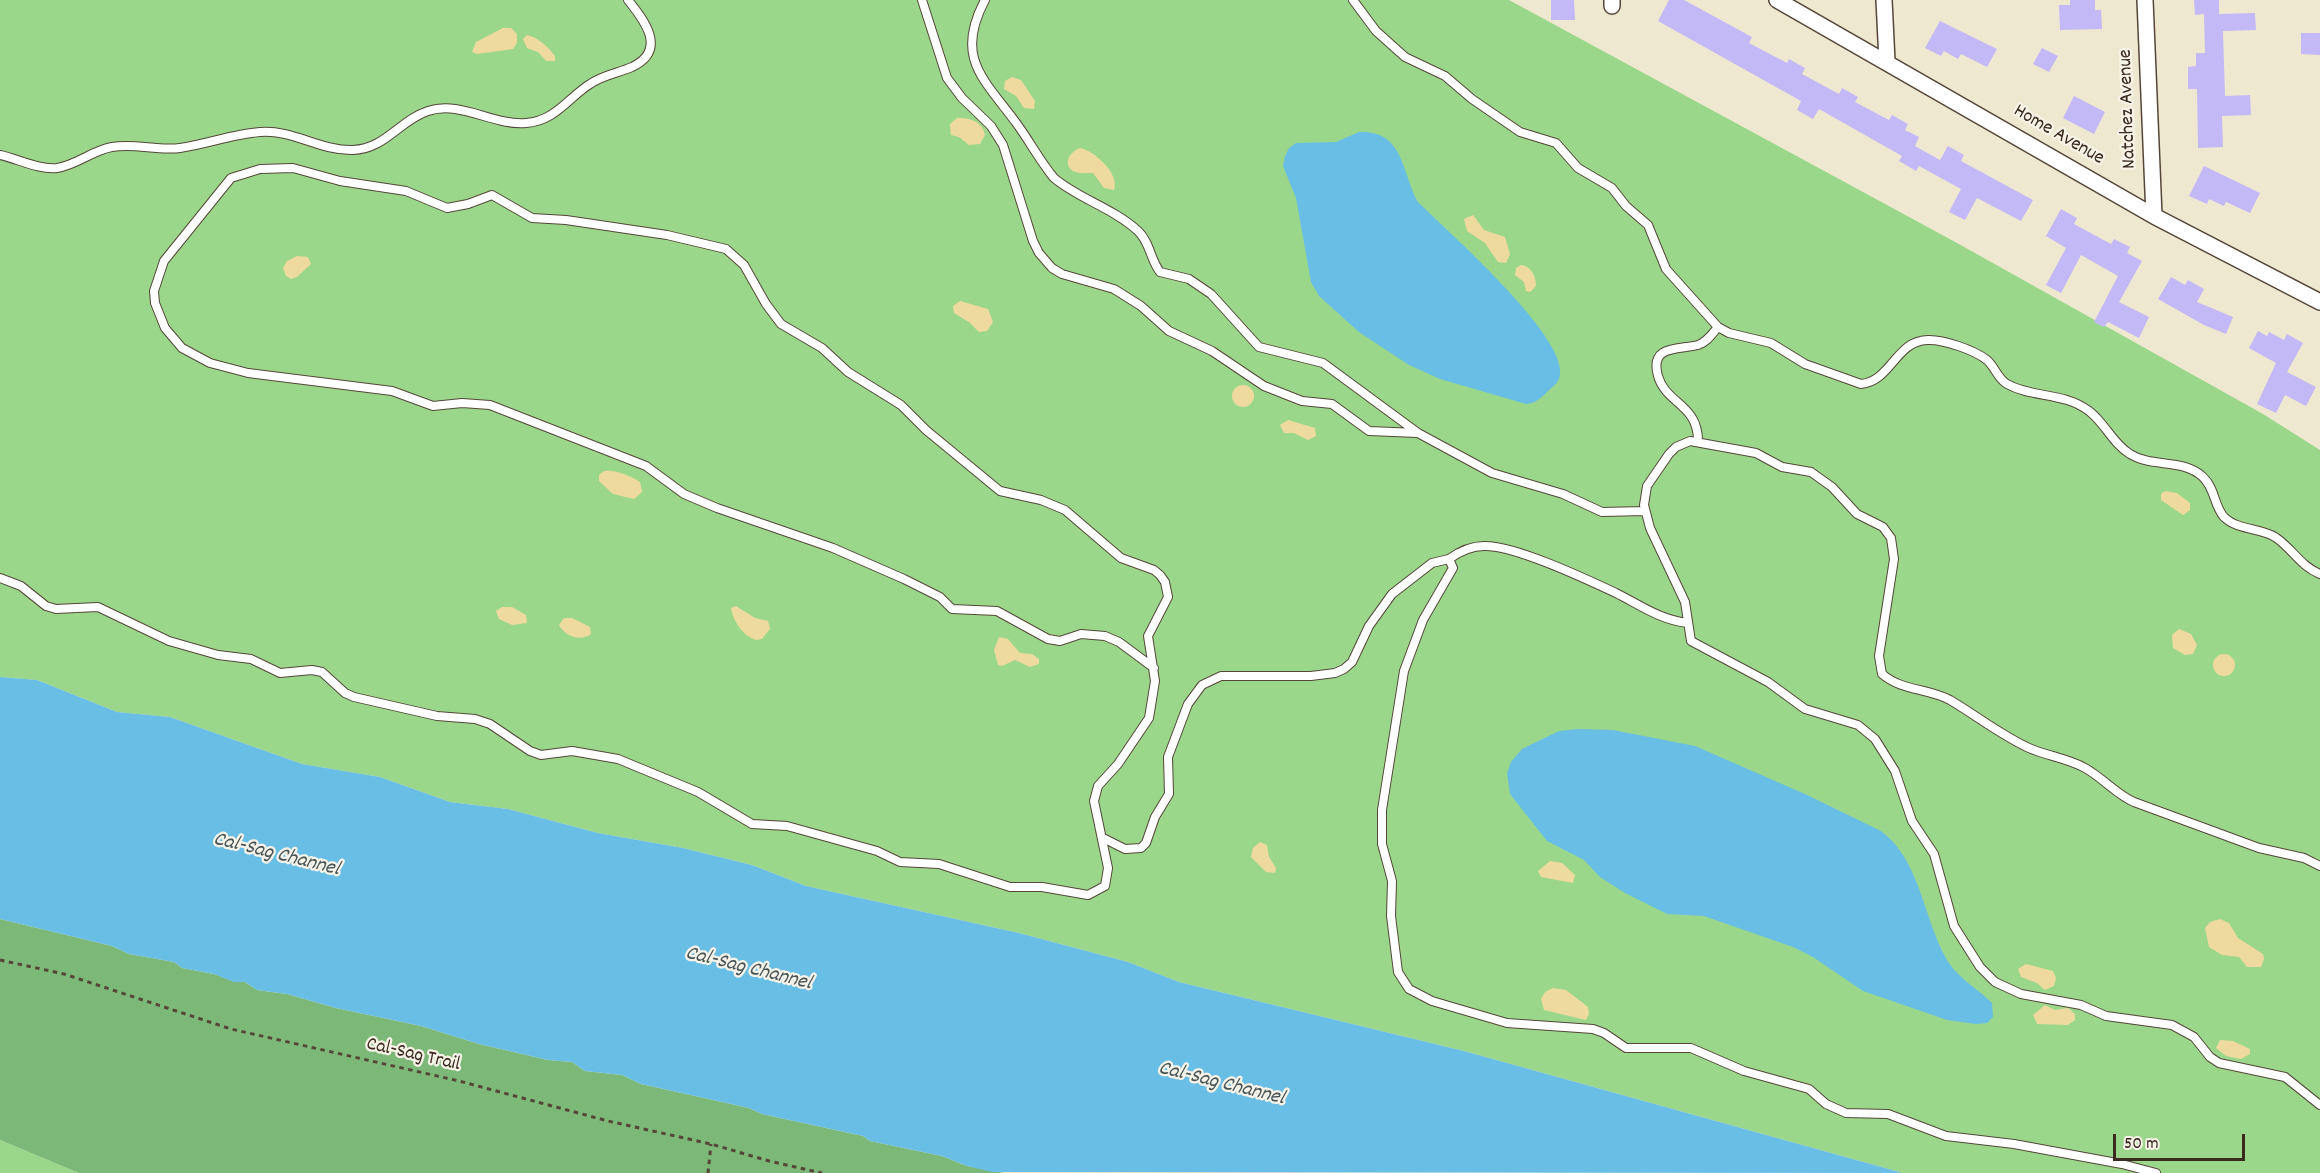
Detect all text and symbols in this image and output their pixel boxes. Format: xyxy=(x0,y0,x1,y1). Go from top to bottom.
street label: Natchez Avenue xyxy=(2115,49,2143,169)
street label: Home Avenue xyxy=(2008,100,2108,172)
water label: Cal-Sag Channel xyxy=(210,828,342,884)
water label: Cal-Sag Channel xyxy=(682,942,814,998)
street label: Cal-Sag Trail xyxy=(364,1034,462,1078)
water label: Cal-Sag Channel xyxy=(1155,1057,1287,1113)
scale bar xyxy=(2116,1122,2248,1160)
text: 50 m xyxy=(2124,1132,2159,1157)

